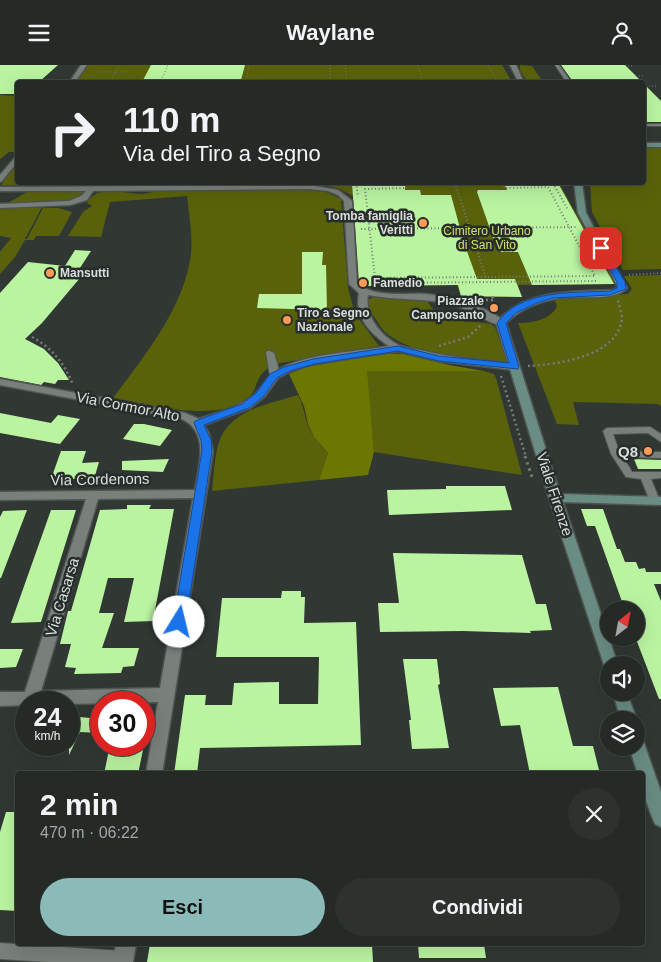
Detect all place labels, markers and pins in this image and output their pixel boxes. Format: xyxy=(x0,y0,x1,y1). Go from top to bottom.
place label: Tomba famiglia Veritti xyxy=(326,209,413,237)
marker: Tomba famiglia Veritti xyxy=(417,217,429,229)
pin xyxy=(580,227,622,269)
place label: Mansutti xyxy=(60,266,109,280)
marker: Mansutti xyxy=(44,267,56,279)
place label: Famedio xyxy=(373,276,422,290)
marker: Famedio xyxy=(357,277,369,289)
place label: Piazzale Camposanto xyxy=(411,294,484,322)
marker: Piazzale Camposanto xyxy=(488,302,500,314)
place label: Tiro a Segno Nazionale xyxy=(297,306,369,334)
marker: Tiro a Segno Nazionale xyxy=(281,314,293,326)
place label: Q8 xyxy=(618,443,638,460)
marker: Q8 xyxy=(642,445,654,457)

